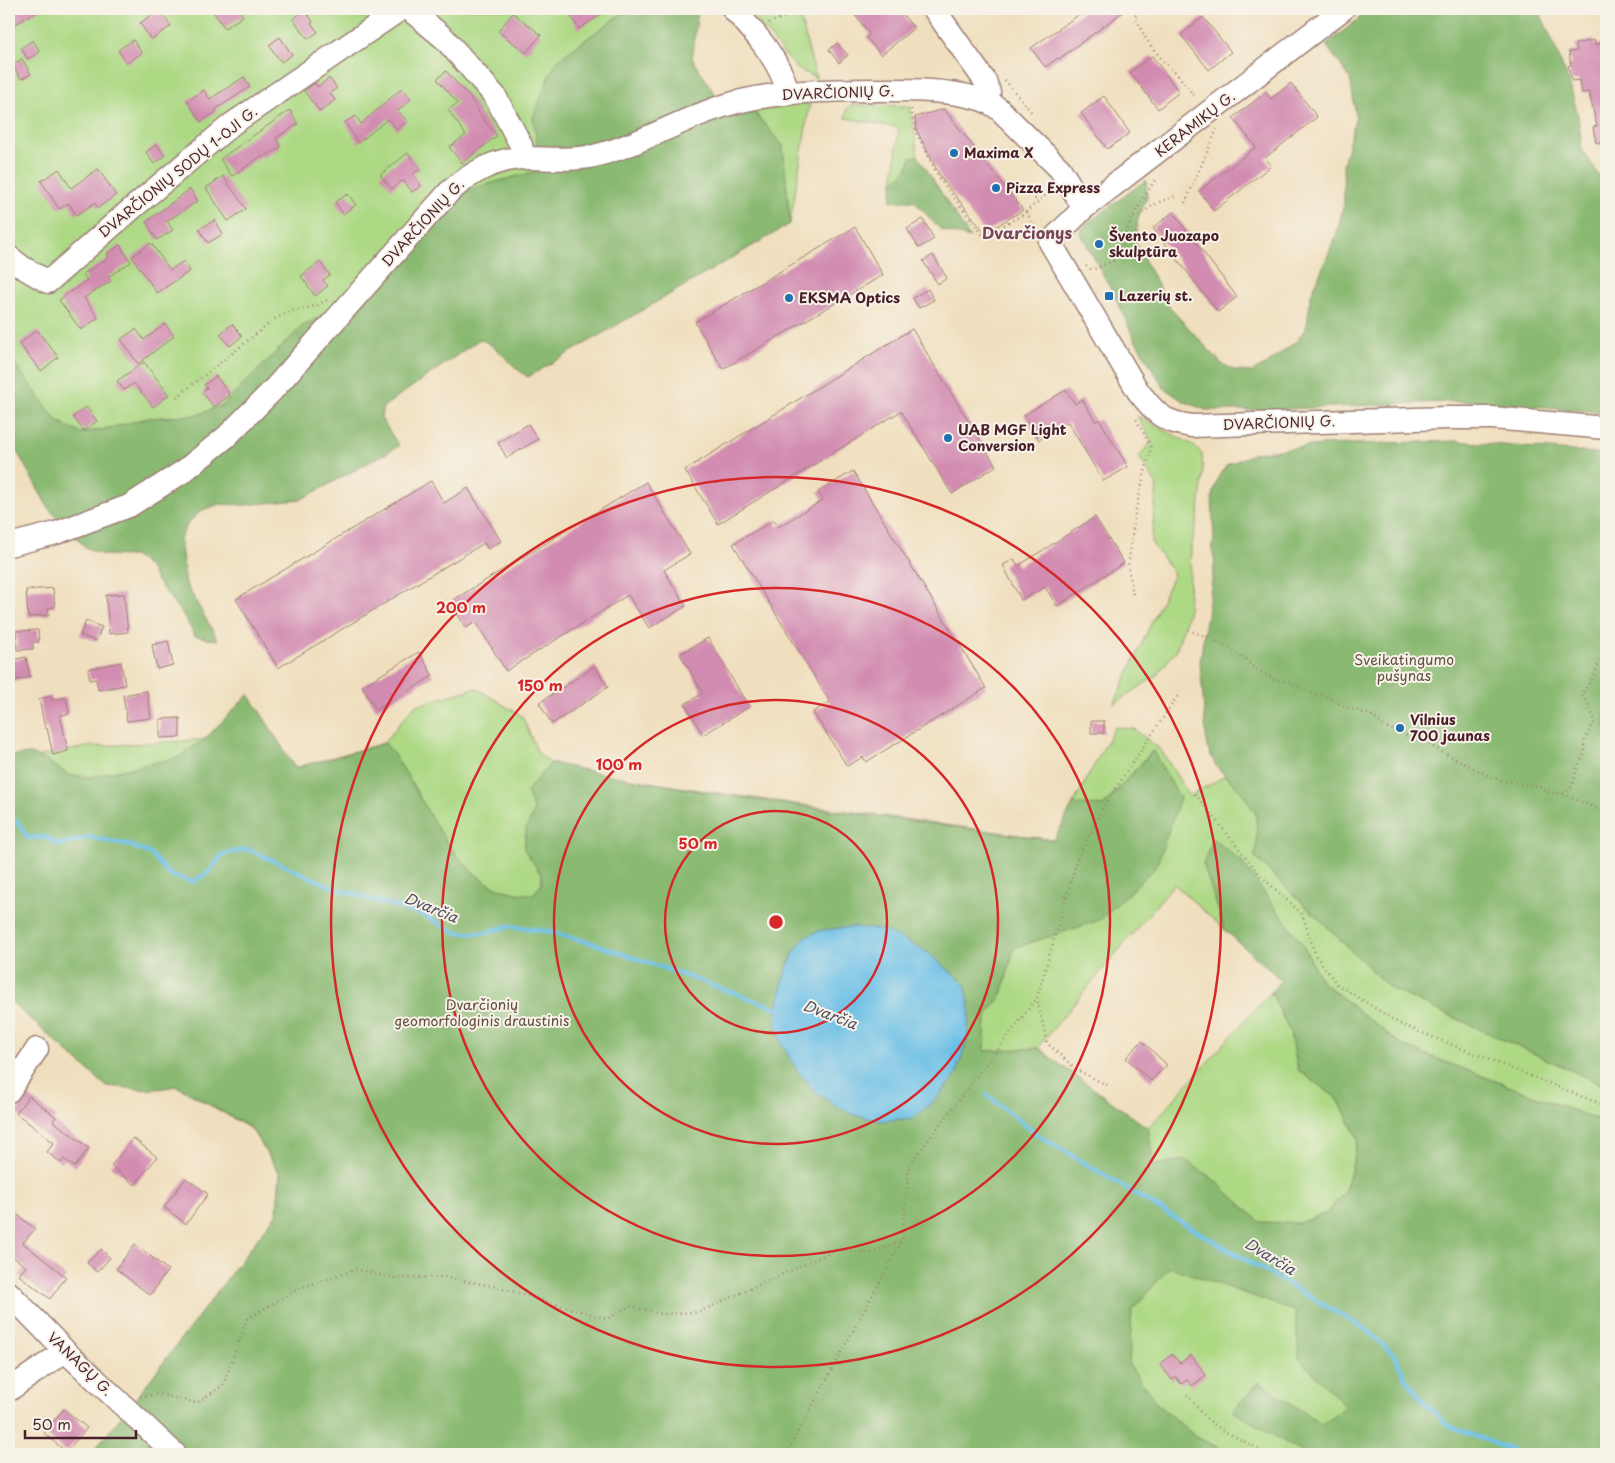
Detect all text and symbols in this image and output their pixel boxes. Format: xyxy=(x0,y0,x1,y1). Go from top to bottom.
street label: DVARČIONIŲ G. xyxy=(781,80,895,105)
street label: KERAMIKŲ G. xyxy=(1150,86,1239,162)
street label: DVARČIONIŲ SODŲ 1-OJI G. xyxy=(94,101,262,242)
place label: Maxima X xyxy=(964,142,1034,163)
marker: Maxima X xyxy=(948,147,960,159)
street label: DVARČIONIŲ G. xyxy=(376,174,469,271)
place label: Pizza Express xyxy=(1006,177,1100,198)
marker: Pizza Express xyxy=(990,182,1002,194)
district label: Dvarčionys xyxy=(982,220,1072,244)
place label: Švento Juozapo skulptūra xyxy=(1109,225,1219,262)
marker: Švento Juozapo skulptūra xyxy=(1093,238,1105,250)
place label: Lazerių st. xyxy=(1119,285,1192,306)
place label: EKSMA Optics xyxy=(799,287,900,308)
marker: Lazerių st. xyxy=(1103,290,1115,302)
marker: EKSMA Optics xyxy=(783,292,795,304)
street label: DVARČIONIŲ G. xyxy=(1222,410,1336,435)
place label: UAB MGF Light Conversion xyxy=(958,419,1067,456)
marker: UAB MGF Light Conversion xyxy=(942,432,954,444)
text: 200 m xyxy=(436,595,486,618)
park label: Sveikatingumo pušynas xyxy=(1354,649,1454,686)
text: 150 m xyxy=(517,673,563,696)
place label: Vilnius 700 jaunas xyxy=(1410,709,1490,746)
marker: Vilnius 700 jaunas xyxy=(1394,722,1406,734)
text: 100 m xyxy=(596,752,642,775)
text: 50 m xyxy=(679,831,717,854)
water label: Dvarčia xyxy=(401,885,463,928)
centre of rings xyxy=(767,913,785,931)
water label: Dvarčia xyxy=(800,993,862,1035)
park label: Dvarčionių geomorfologinis draustinis xyxy=(395,994,569,1031)
water label: Dvarčia xyxy=(1241,1231,1301,1280)
street label: VANAGŲ G. xyxy=(43,1327,118,1400)
scale bar xyxy=(25,1408,136,1440)
text: 50 m xyxy=(32,1412,71,1435)

